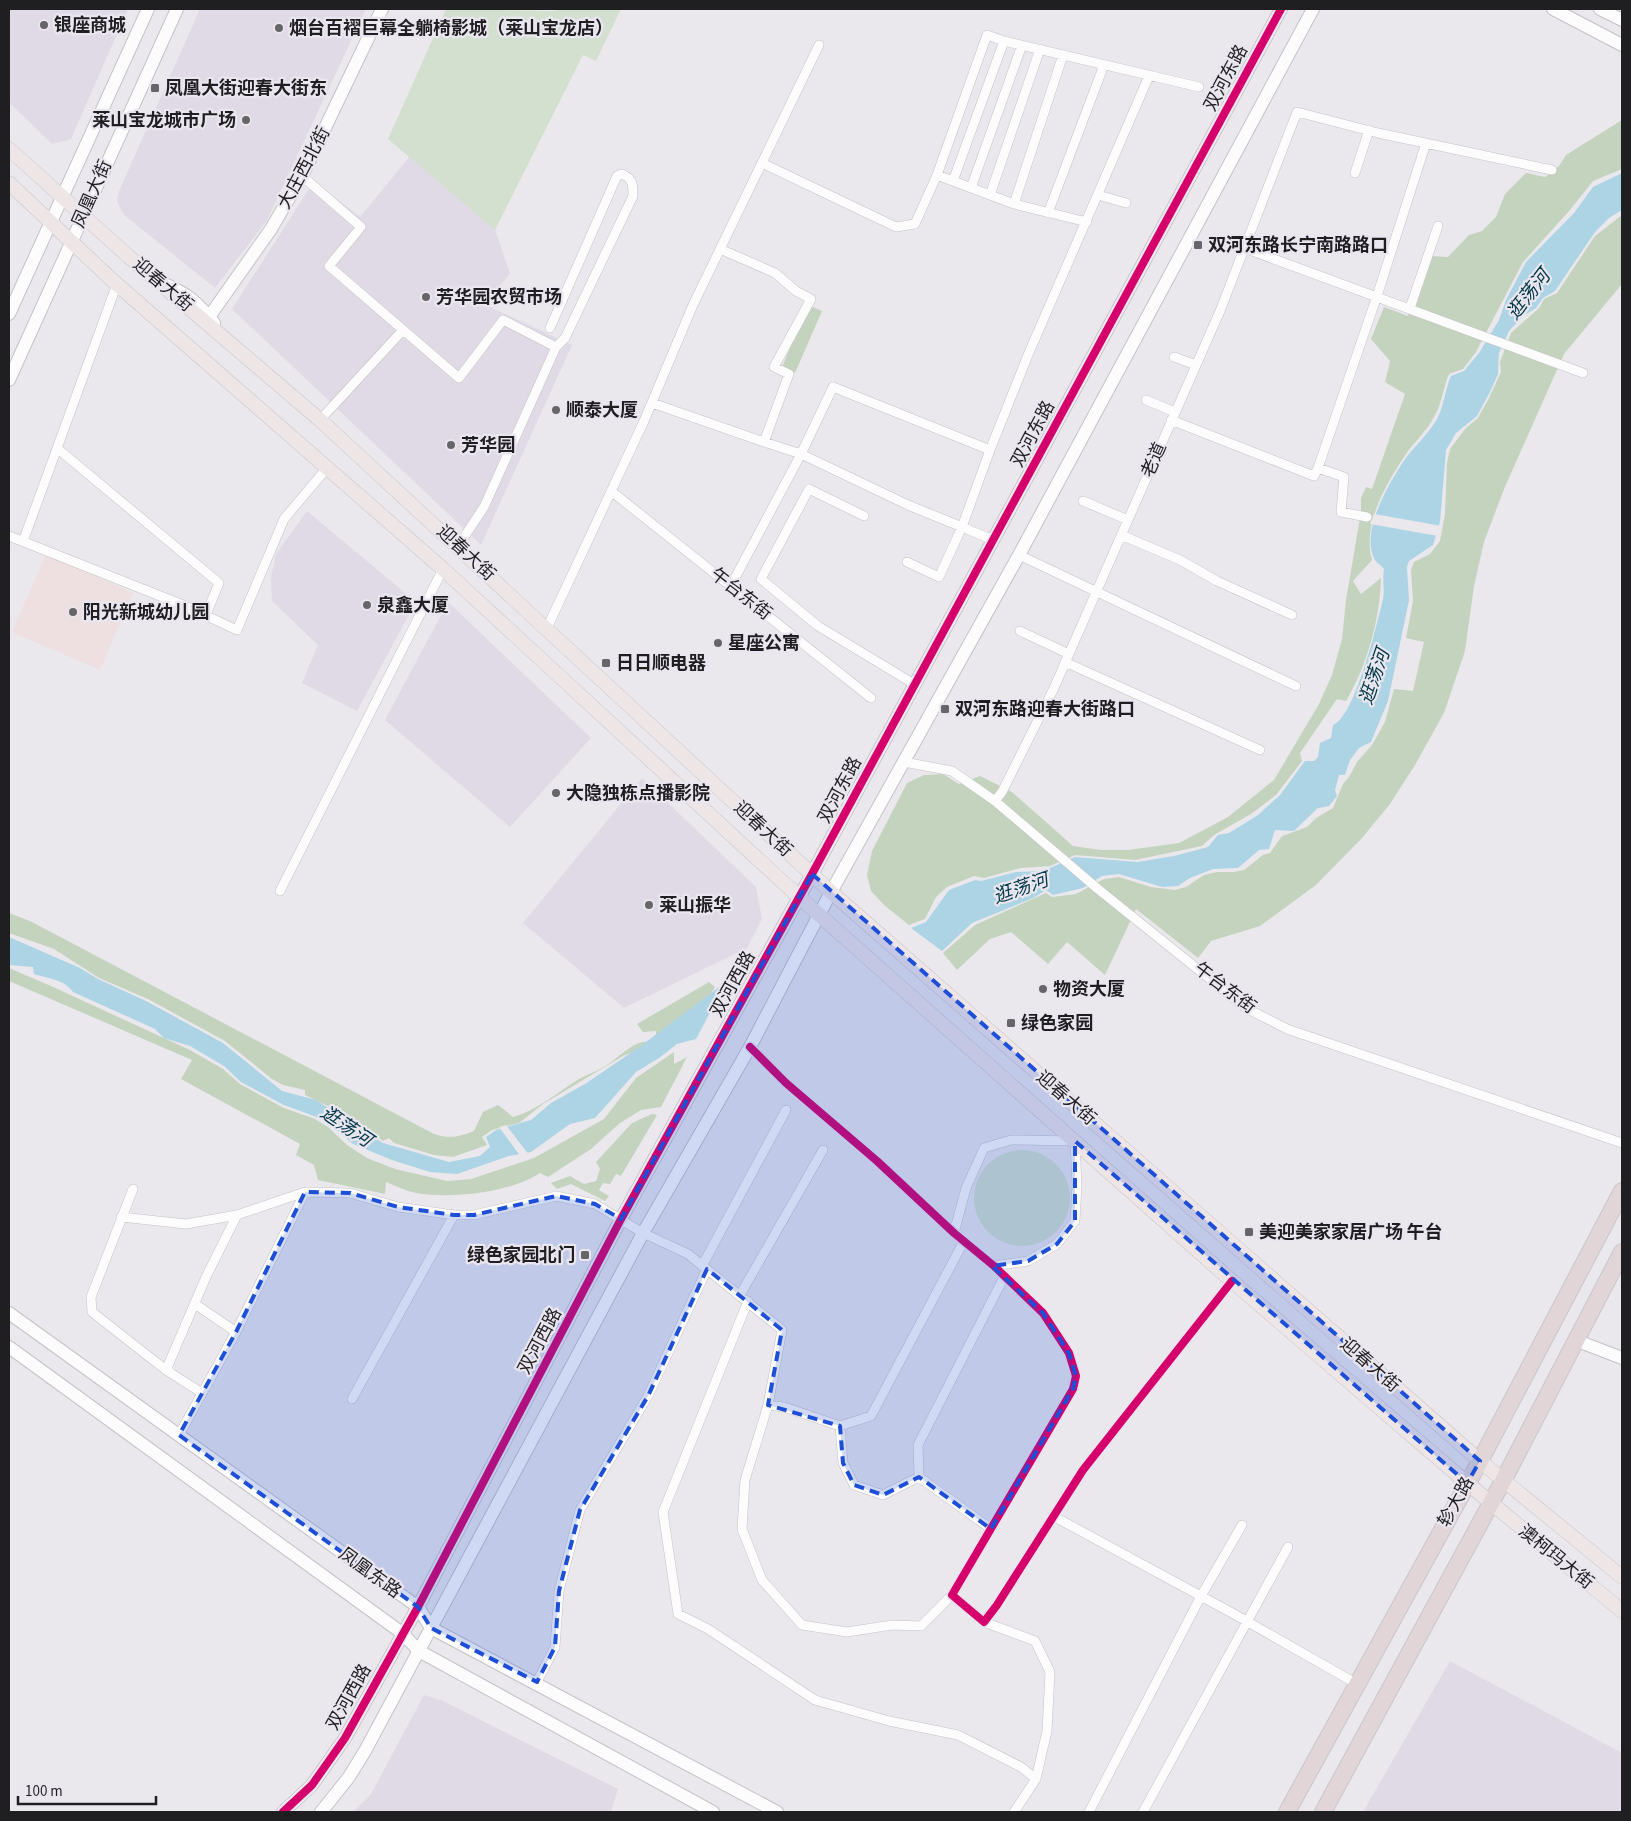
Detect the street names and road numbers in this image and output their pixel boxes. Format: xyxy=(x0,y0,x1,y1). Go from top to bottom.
street label: 双河东路 xyxy=(1198,40,1254,116)
street label: 大庄西北街 xyxy=(272,122,336,214)
street label: 凤凰大街 xyxy=(66,156,118,232)
street label: 迎春大街 xyxy=(127,252,199,318)
street label: 双河东路 xyxy=(1005,396,1061,472)
street label: 老道 xyxy=(1135,438,1173,482)
street label: 迎春大街 xyxy=(431,519,501,587)
street label: 午台东街 xyxy=(705,562,777,626)
street label: 双河东路 xyxy=(812,752,868,828)
street label: 迎春大街 xyxy=(728,795,798,863)
street label: 双河西路 xyxy=(705,946,761,1022)
street label: 午台东街 xyxy=(1189,956,1261,1020)
street label: 迎春大街 xyxy=(1031,1065,1101,1131)
street label: 双河西路 xyxy=(512,1303,568,1379)
street label: 迎春大街 xyxy=(1335,1332,1405,1398)
street label: 轸大路 xyxy=(1432,1472,1480,1532)
street label: 澳柯玛大街 xyxy=(1513,1519,1599,1595)
street label: 凤凰东路 xyxy=(334,1542,406,1604)
street label: 双河西路 xyxy=(321,1659,377,1735)

